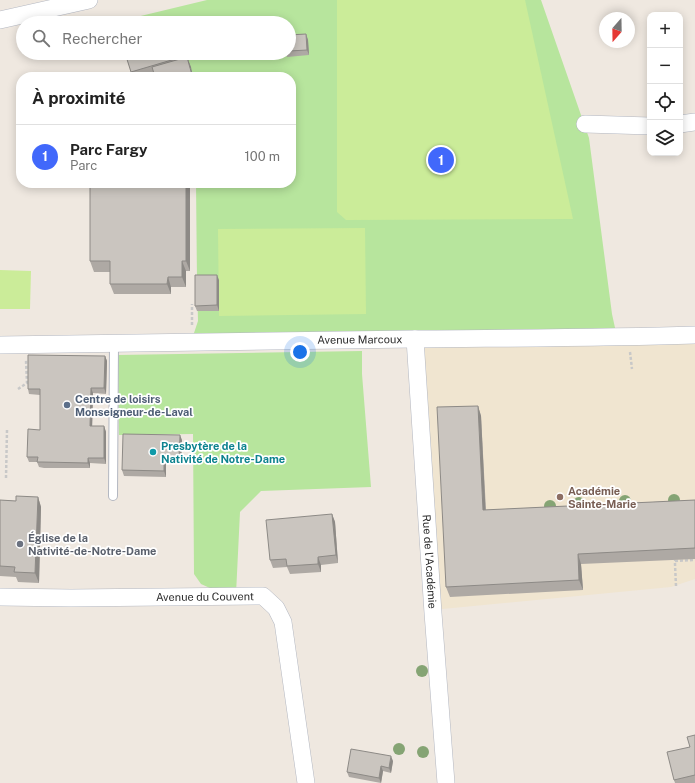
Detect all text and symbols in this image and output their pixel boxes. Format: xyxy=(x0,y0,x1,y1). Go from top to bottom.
north arrow xyxy=(599,12,635,48)
map controls xyxy=(647,12,683,156)
button: + xyxy=(647,12,683,48)
search box xyxy=(16,16,296,60)
icon: search xyxy=(30,27,52,49)
text: Rechercher xyxy=(62,30,142,47)
button: − xyxy=(647,48,683,84)
button: locate xyxy=(647,84,683,120)
text: À proximité xyxy=(32,88,126,108)
button: layers xyxy=(647,120,683,156)
text: Parc Fargy xyxy=(70,141,147,158)
pin: 1 xyxy=(428,145,454,175)
text: 1 xyxy=(42,149,48,164)
text: 100 m xyxy=(244,149,280,164)
text: Parc xyxy=(70,158,97,173)
street label: Avenue Marcoux xyxy=(317,333,403,346)
your location xyxy=(290,342,310,362)
place label: Centre de loisirs Monseigneur-de-Laval xyxy=(75,393,193,418)
marker: Centre de loisirs Monseigneur-de-Laval xyxy=(62,400,72,410)
place label: Presbytère de la Nativité de Notre-Dame xyxy=(161,440,285,465)
marker: Presbytère de la Nativité de Notre-Dame xyxy=(148,447,158,457)
place label: Académie Sainte-Marie xyxy=(568,485,636,510)
marker: Académie Sainte-Marie xyxy=(555,492,565,502)
street label: Rue de l'Académie xyxy=(421,514,439,609)
place label: Église de la Nativité-de-Notre-Dame xyxy=(28,531,156,557)
marker: Église de la Nativité-de-Notre-Dame xyxy=(15,539,25,549)
street label: Avenue du Couvent xyxy=(156,590,254,603)

